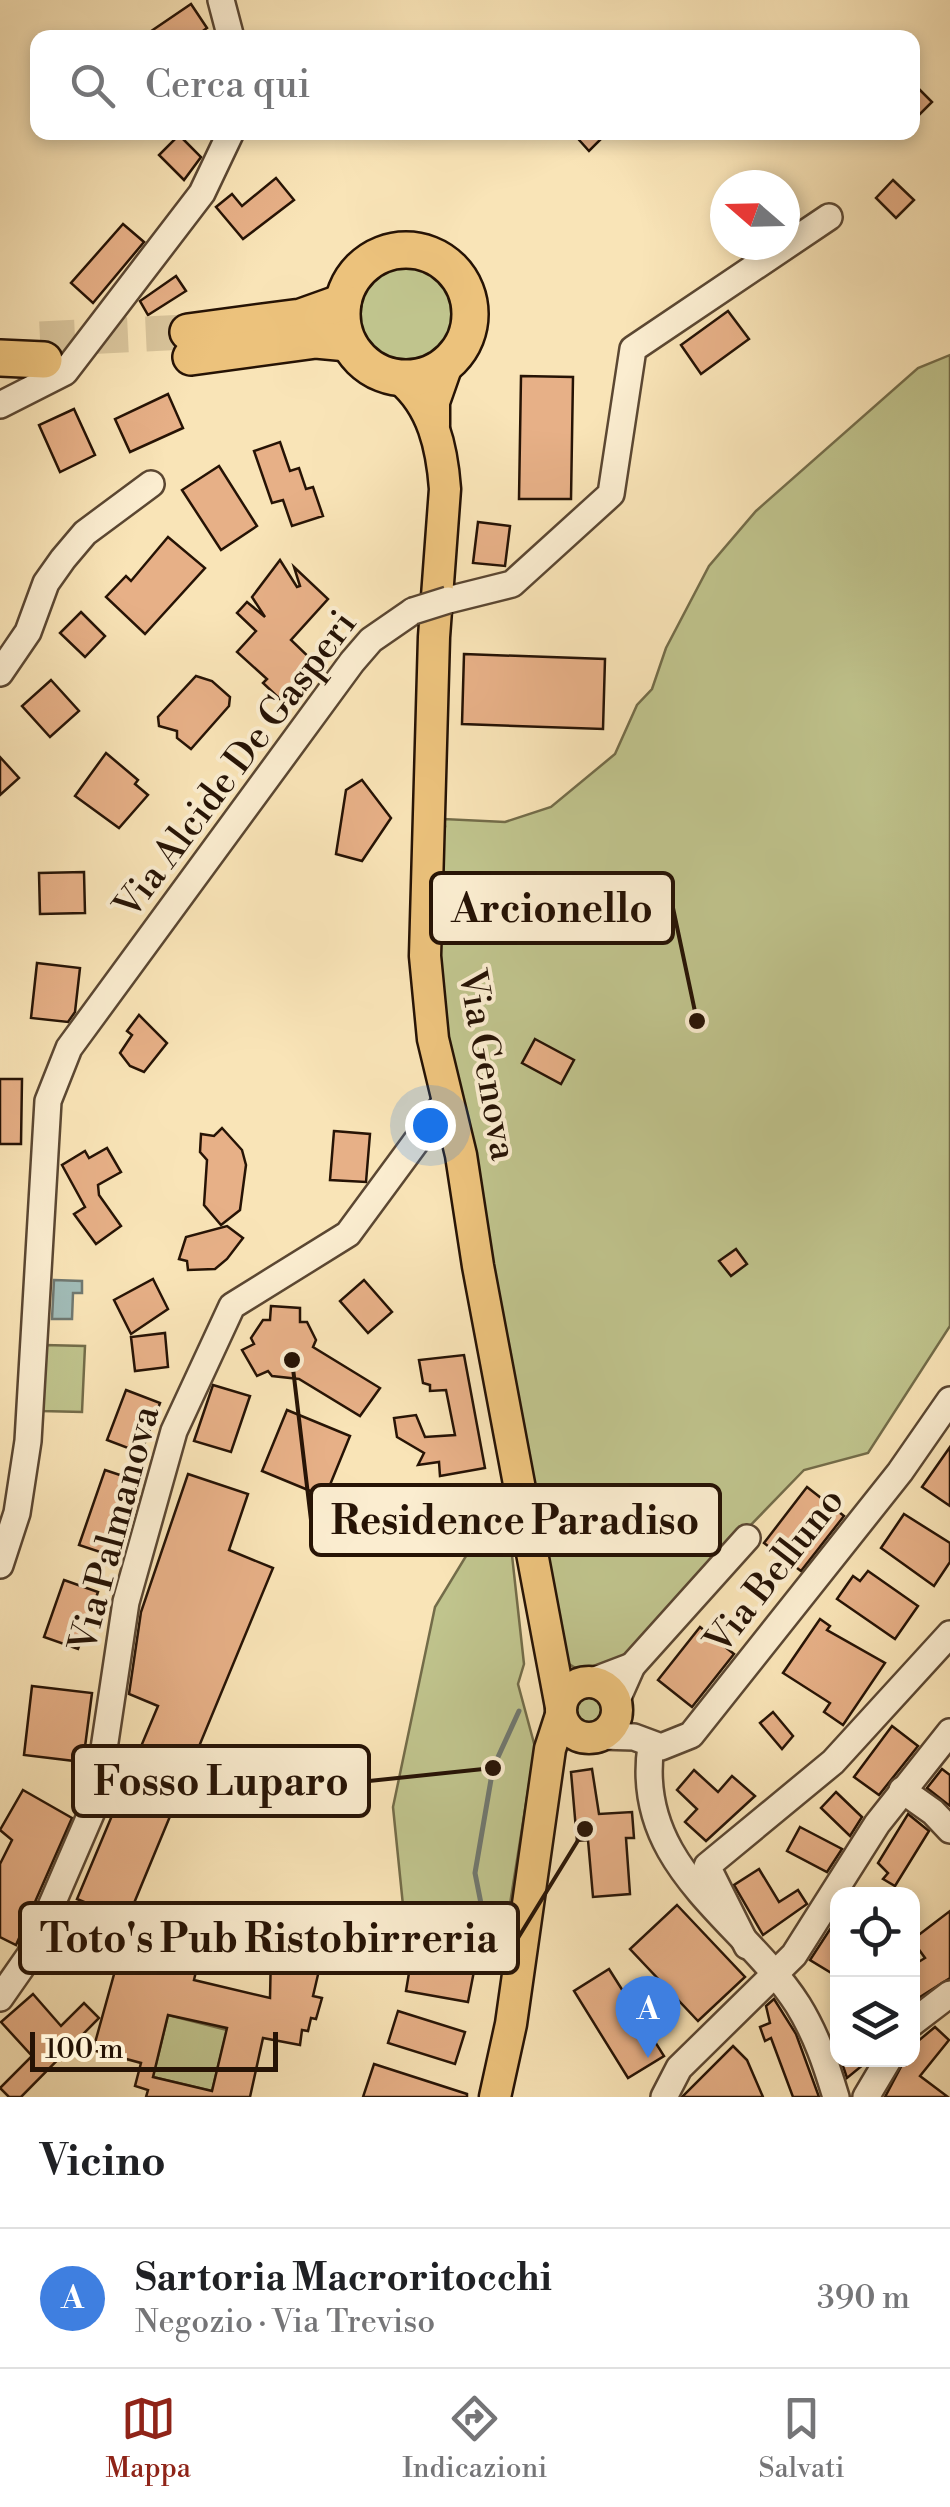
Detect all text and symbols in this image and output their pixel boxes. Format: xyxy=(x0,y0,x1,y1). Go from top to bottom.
search box xyxy=(30,30,920,140)
icon: search xyxy=(65,58,120,113)
text: Cerca qui xyxy=(145,62,310,109)
north arrow xyxy=(710,170,800,260)
street label: Via Alcide De Gasperi xyxy=(104,602,367,929)
callout: Arcionello xyxy=(431,873,673,943)
text: Arcionello xyxy=(450,885,653,935)
street label: Via Genova xyxy=(447,965,527,1165)
your location xyxy=(405,1100,456,1151)
street label: Via Palmanova xyxy=(59,1400,171,1658)
street label: Via Belluno xyxy=(695,1478,855,1665)
callout: Residence Paradiso xyxy=(311,1485,720,1555)
text: Residence Paradiso xyxy=(331,1497,699,1547)
callout: Fosso Luparo xyxy=(73,1746,369,1816)
text: Fosso Luparo xyxy=(93,1758,349,1808)
map controls xyxy=(830,1887,920,2067)
button: locate xyxy=(830,1887,920,1977)
callout: Toto's Pub Ristobirreria xyxy=(20,1903,518,1973)
text: Toto's Pub Ristobirreria xyxy=(40,1915,498,1965)
pin: A xyxy=(616,1976,680,2058)
button: layers xyxy=(830,1977,920,2067)
scale bar xyxy=(30,2027,278,2072)
text: 100 m xyxy=(45,2032,124,2067)
text: Vicino xyxy=(40,2136,166,2189)
text: Sartoria Macroritocchi xyxy=(135,2255,552,2302)
text: A xyxy=(61,2278,84,2318)
text: 390 m xyxy=(817,2278,910,2318)
text: Negozio · Via Treviso xyxy=(135,2302,435,2342)
tab: Mappa xyxy=(106,2391,191,2486)
tab: Indicazioni xyxy=(402,2391,547,2486)
tab: Salvati xyxy=(759,2391,844,2486)

